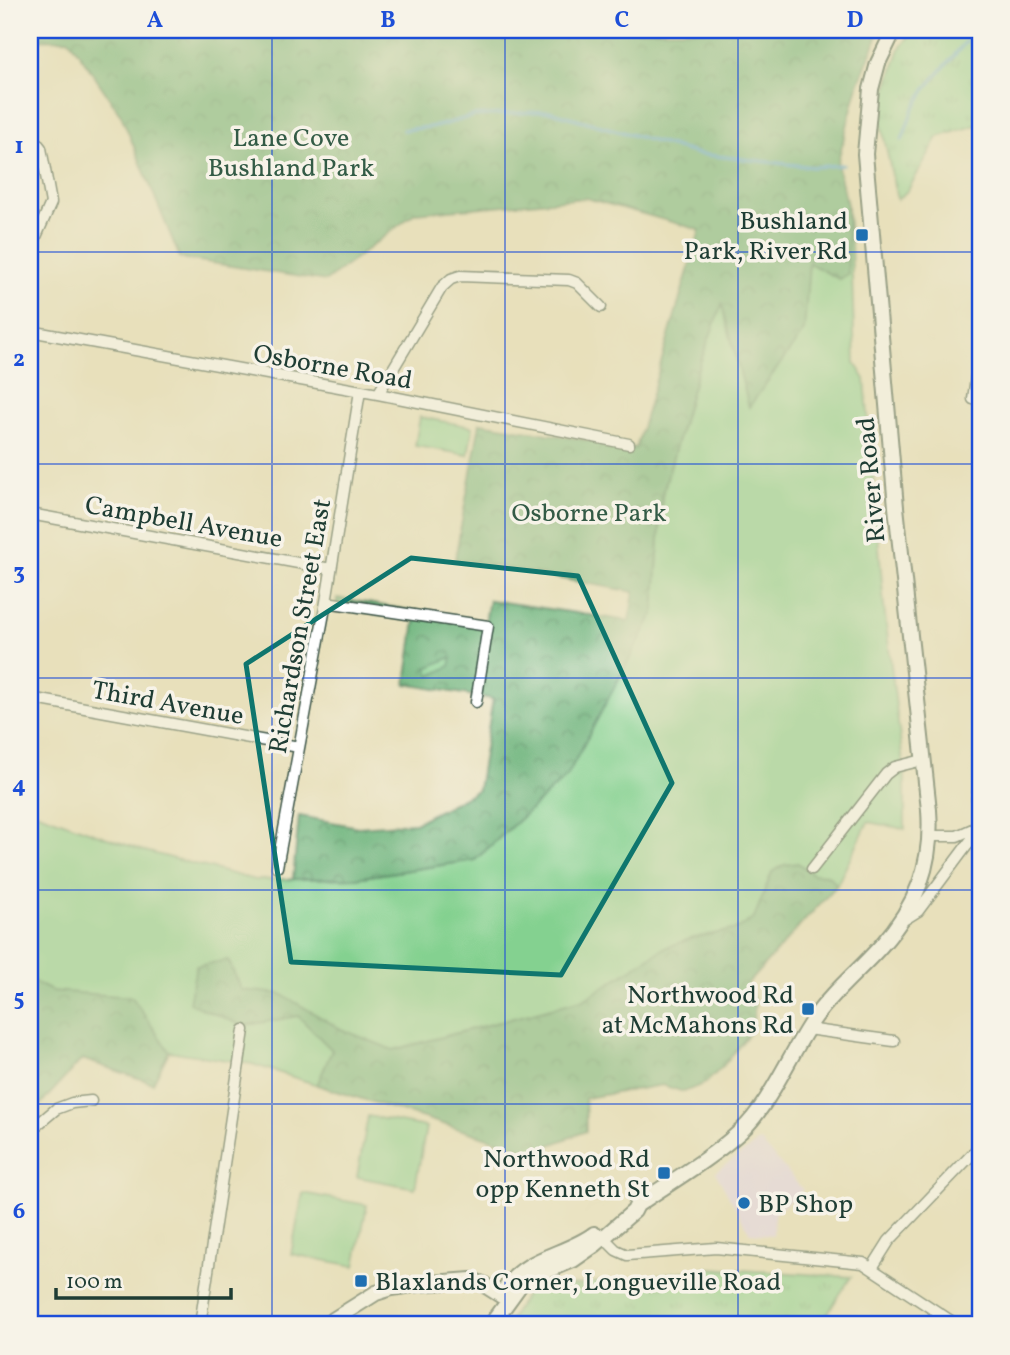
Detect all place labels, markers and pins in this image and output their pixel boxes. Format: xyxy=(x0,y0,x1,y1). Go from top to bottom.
place label: Bushland Park, River Rd xyxy=(684,204,848,270)
marker: Bushland Park, River Rd xyxy=(854,227,870,243)
place label: Northwood Rd at McMahons Rd xyxy=(602,978,794,1044)
marker: Northwood Rd at McMahons Rd xyxy=(800,1001,816,1017)
place label: Northwood Rd opp Kenneth St xyxy=(476,1142,650,1208)
marker: Northwood Rd opp Kenneth St xyxy=(656,1165,672,1181)
place label: BP Shop xyxy=(758,1187,853,1223)
marker: BP Shop xyxy=(736,1195,752,1211)
place label: Blaxlands Corner, Longueville Road xyxy=(375,1265,781,1301)
marker: Blaxlands Corner, Longueville Road xyxy=(353,1273,369,1289)

